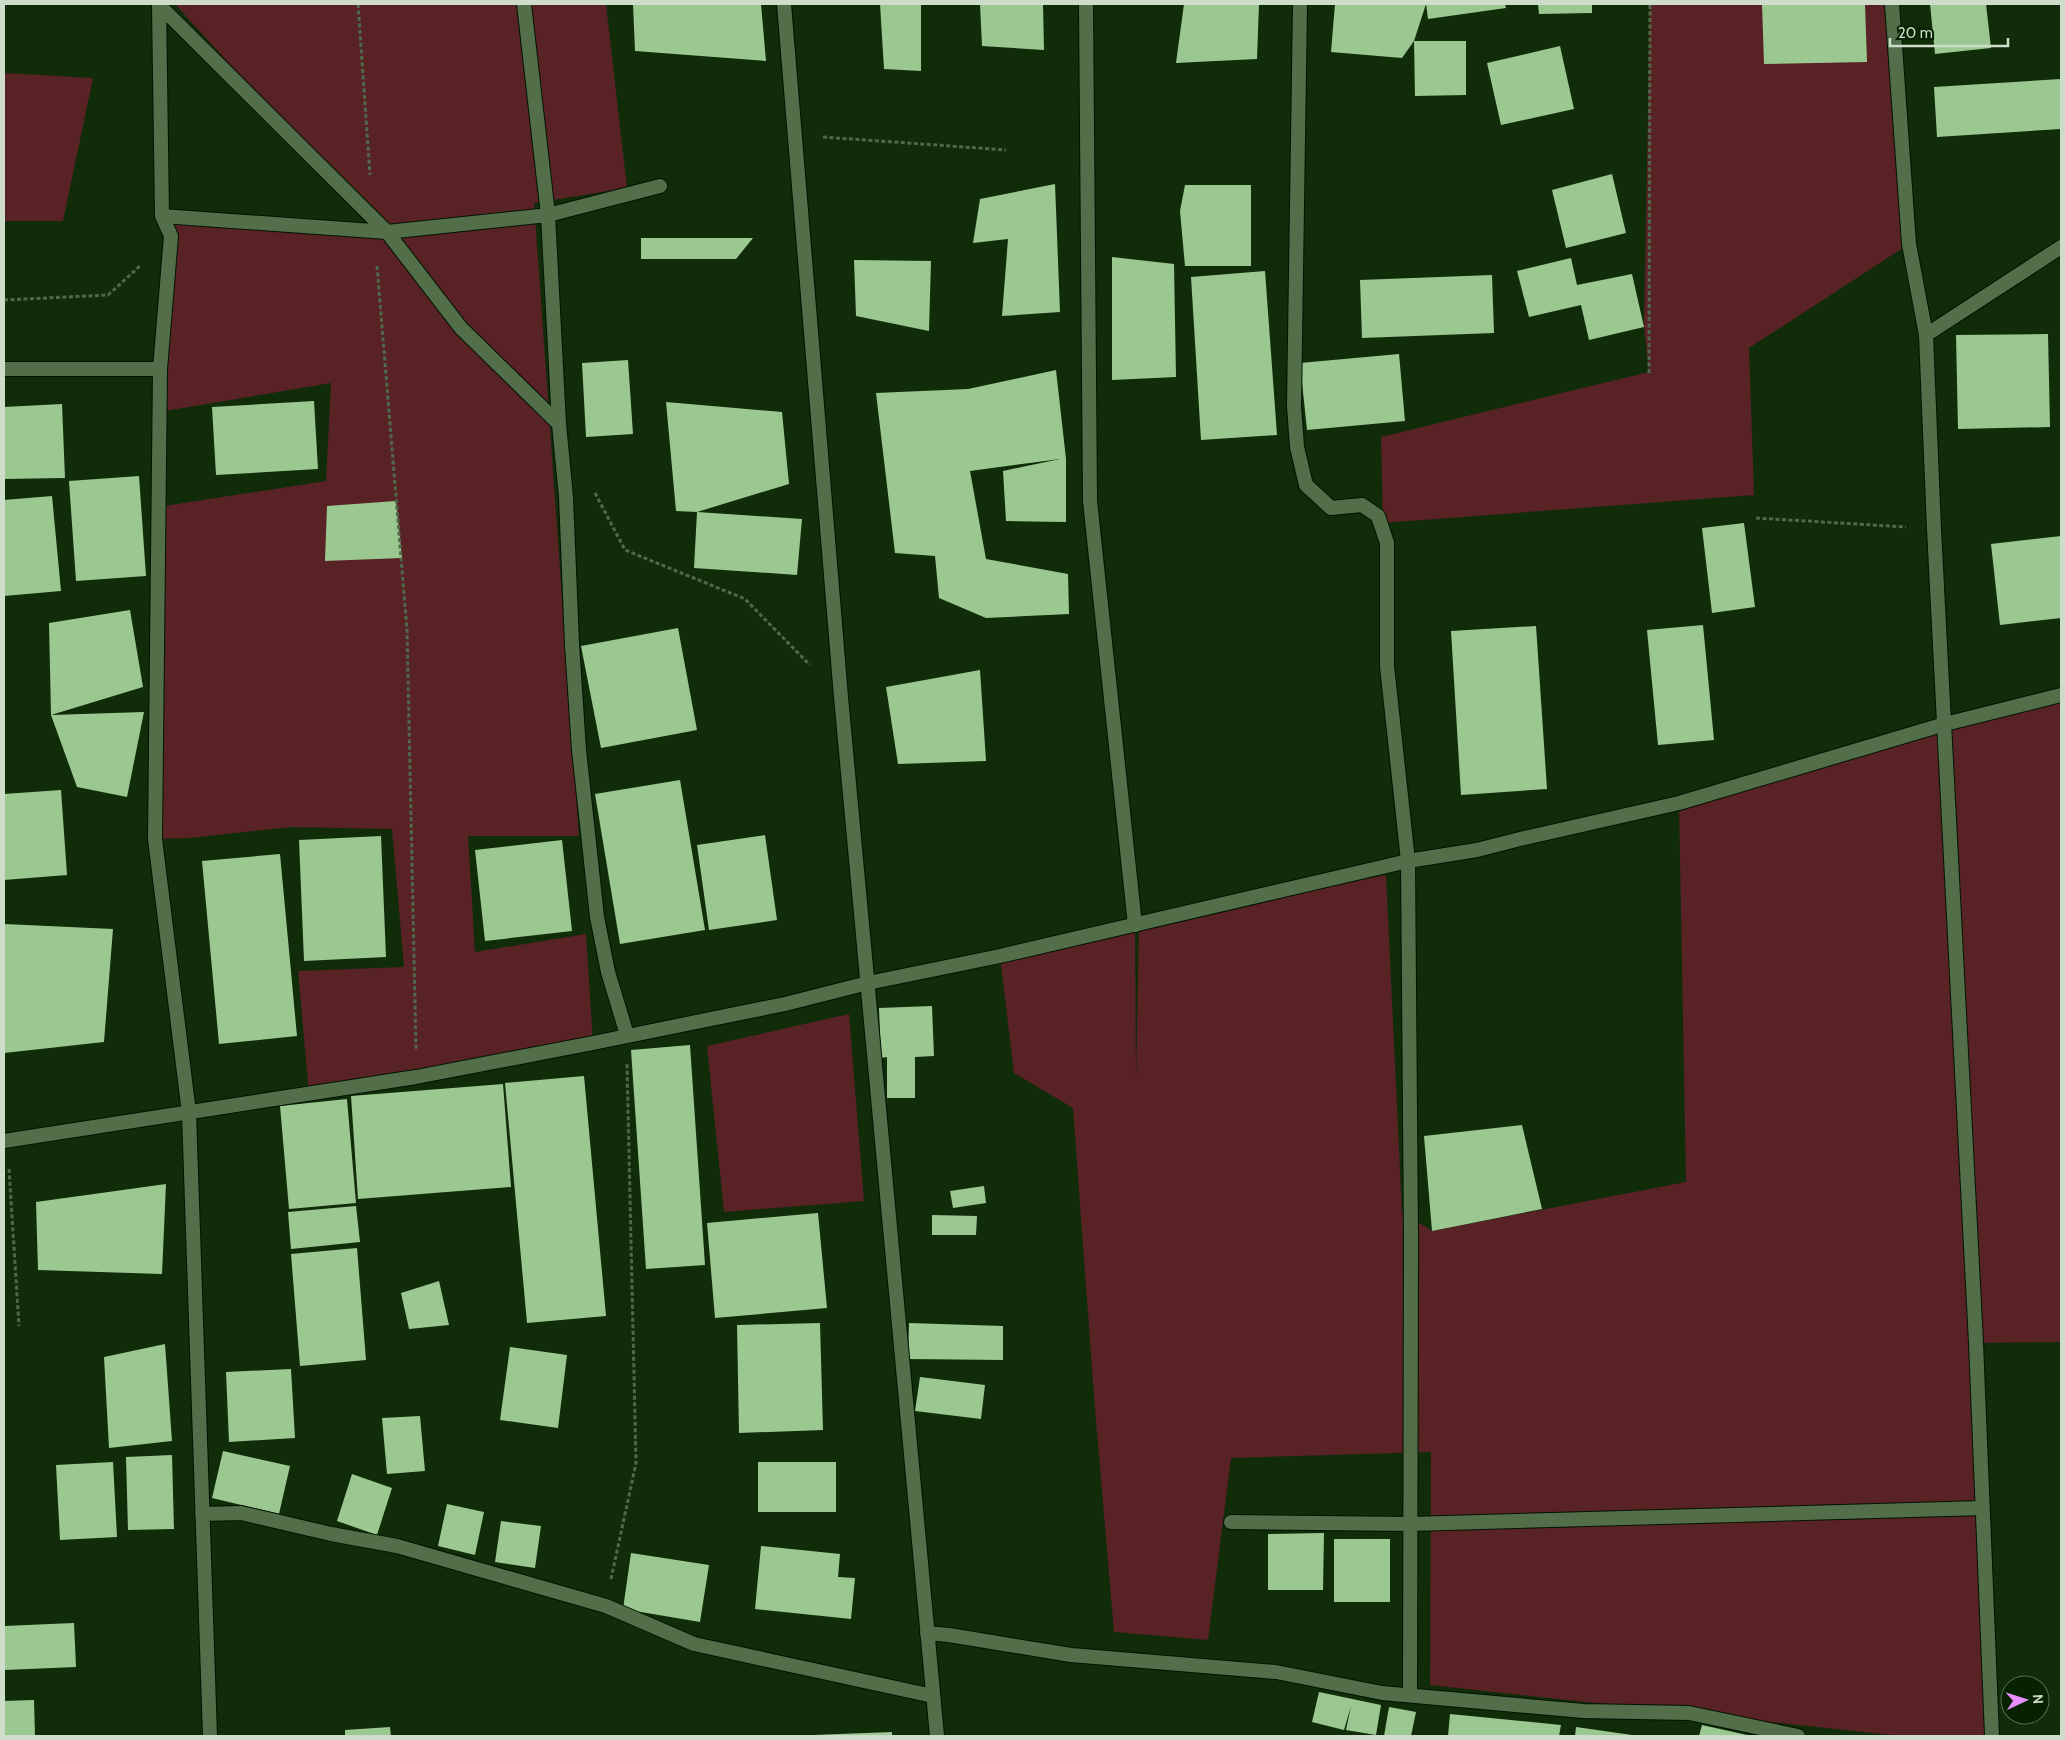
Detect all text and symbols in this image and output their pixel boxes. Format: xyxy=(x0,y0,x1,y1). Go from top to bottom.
scale bar xyxy=(1890,15,2008,47)
text: 20 m xyxy=(1898,24,1933,42)
north arrow xyxy=(2000,1675,2050,1725)
text: N xyxy=(2029,1694,2047,1705)

